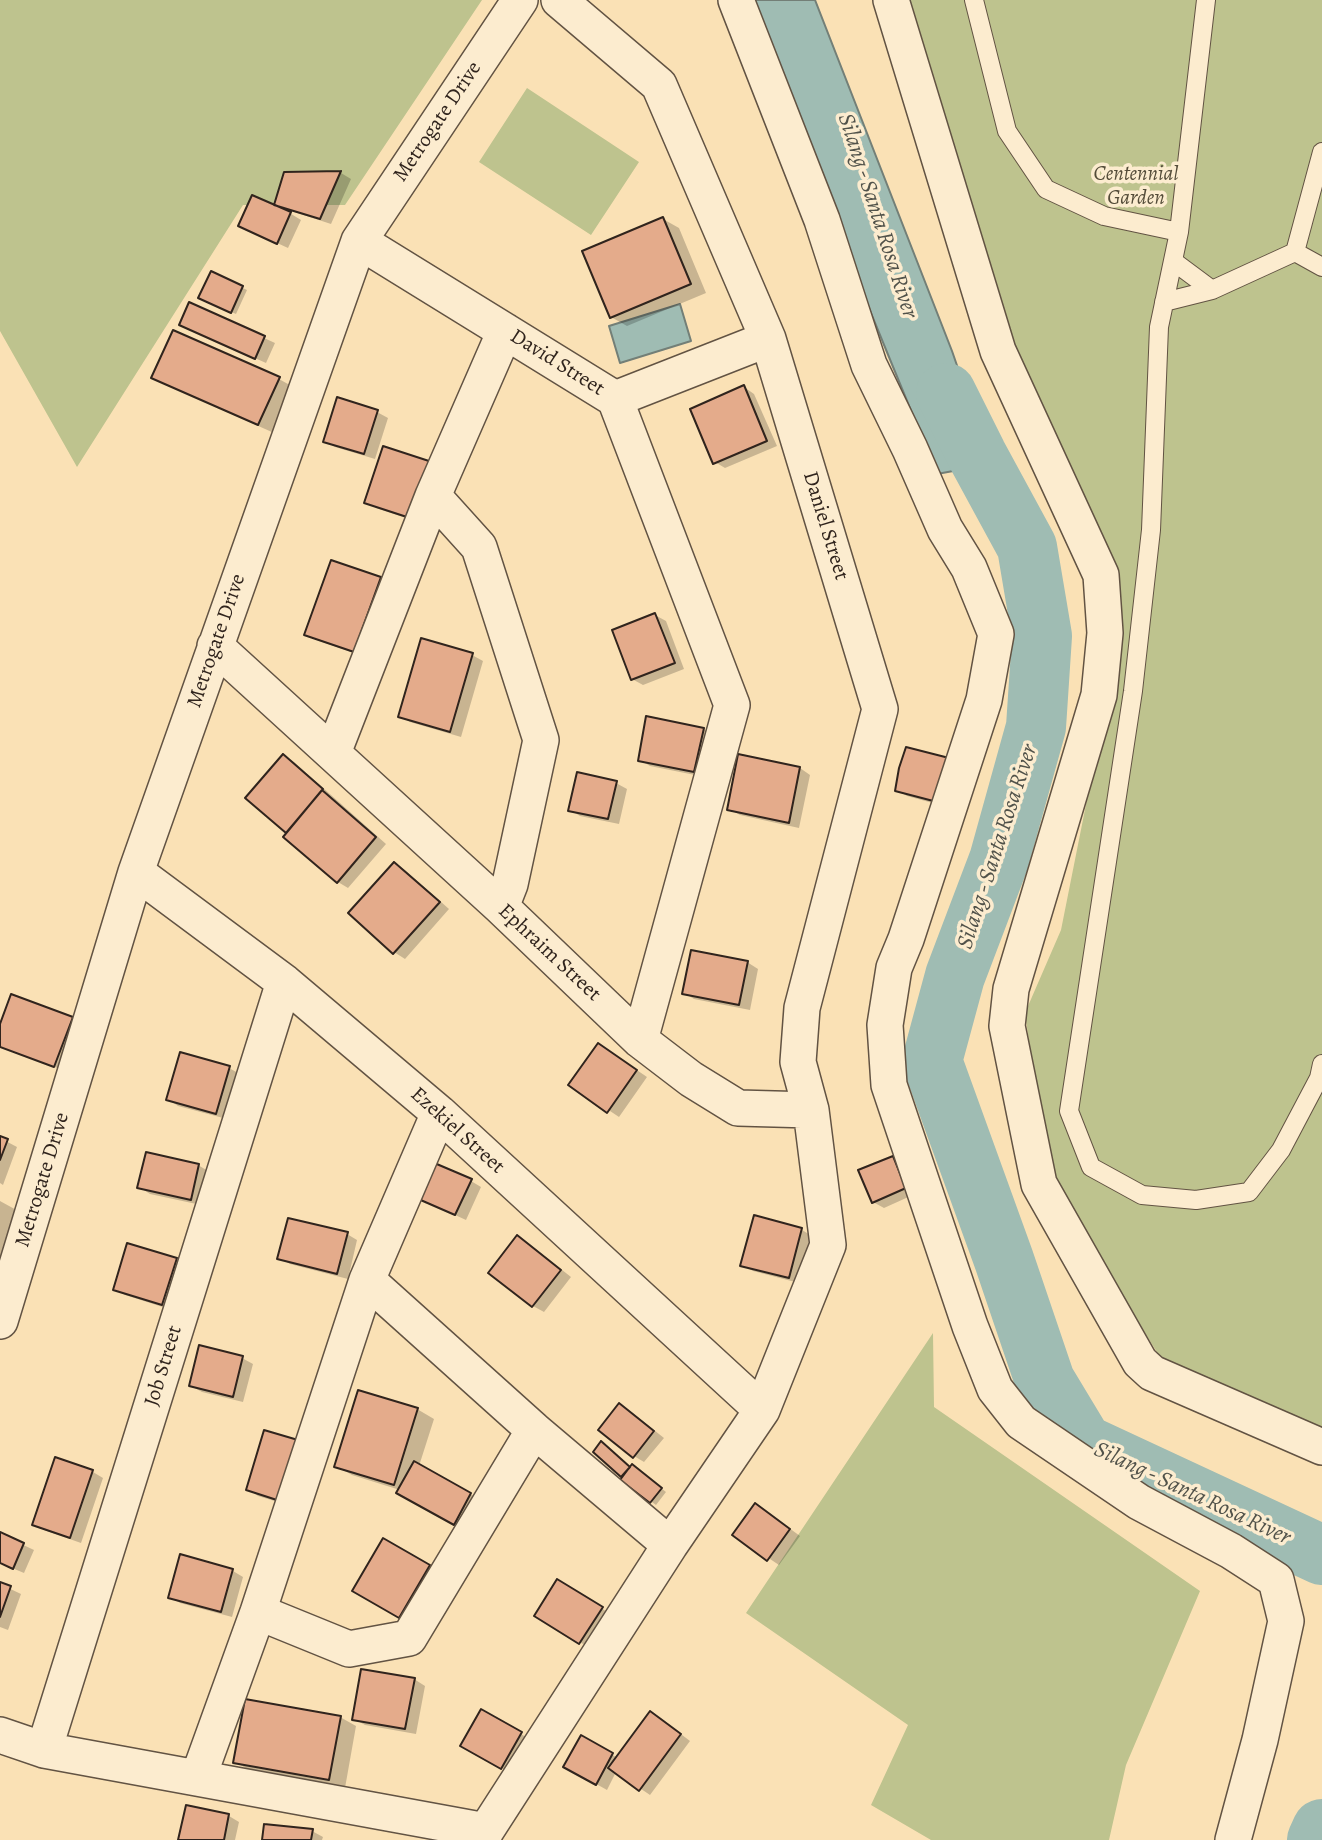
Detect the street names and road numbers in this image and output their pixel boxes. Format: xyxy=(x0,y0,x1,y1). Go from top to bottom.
street label: Metrogate Drive xyxy=(389,57,487,187)
street label: David Street xyxy=(505,324,609,402)
street label: Daniel Street xyxy=(797,469,853,583)
street label: Metrogate Drive xyxy=(182,571,252,711)
street label: Ephraim Street xyxy=(492,899,606,1007)
street label: Ezekiel Street xyxy=(405,1082,509,1180)
street label: Metrogate Drive xyxy=(11,1110,75,1250)
street label: Job Street xyxy=(140,1323,188,1409)

